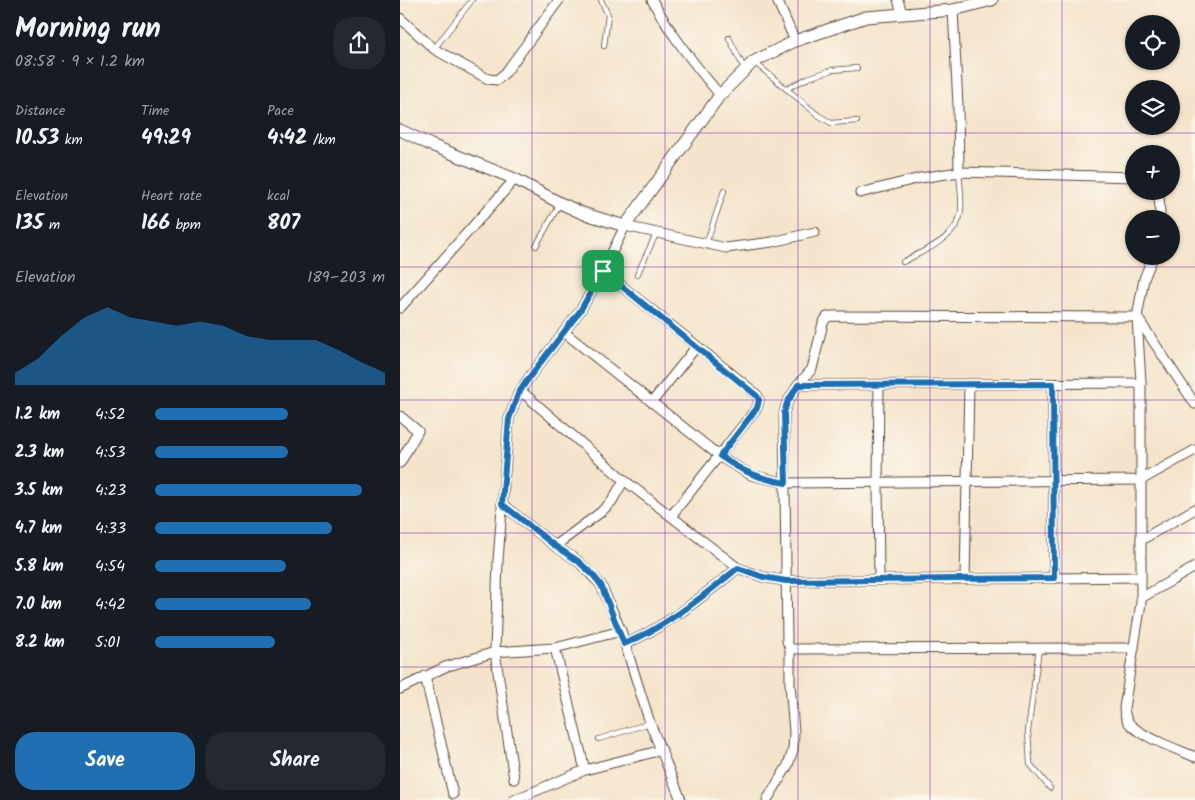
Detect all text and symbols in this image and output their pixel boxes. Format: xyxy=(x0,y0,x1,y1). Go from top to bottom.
text: Morning run xyxy=(15,7,161,52)
map controls xyxy=(1125,15,1180,265)
button: locate xyxy=(1125,15,1180,70)
button: share xyxy=(333,17,385,69)
text: 08:58 · 9 × 1.2 km xyxy=(15,49,145,74)
button: layers xyxy=(1125,80,1180,135)
text: Distance xyxy=(15,100,65,122)
text: Time xyxy=(141,100,169,122)
text: Pace xyxy=(267,100,294,122)
text: 10.53 xyxy=(15,122,59,155)
text: 49:29 xyxy=(141,122,191,155)
text: 4:42 xyxy=(267,122,307,155)
text: km xyxy=(59,129,83,151)
text: /km xyxy=(307,129,336,151)
button: + xyxy=(1125,145,1180,200)
text: Elevation xyxy=(15,185,68,207)
text: Heart rate xyxy=(141,185,202,207)
text: kcal xyxy=(267,185,290,207)
text: 135 xyxy=(15,207,43,240)
text: 166 xyxy=(141,207,170,240)
text: 807 xyxy=(267,207,300,240)
button: − xyxy=(1125,210,1180,265)
text: m xyxy=(43,214,60,236)
text: bpm xyxy=(170,214,201,236)
pin xyxy=(582,250,624,292)
icon: arrive xyxy=(589,257,617,285)
text: Elevation xyxy=(15,265,76,290)
text: 189–203 m xyxy=(307,265,385,290)
text: 1.2 km xyxy=(15,402,60,427)
text: 4:52 xyxy=(95,402,126,427)
text: 2.3 km xyxy=(15,440,64,465)
text: 4:53 xyxy=(95,440,125,465)
text: 3.5 km xyxy=(15,478,63,503)
text: 4:23 xyxy=(95,478,126,503)
text: 4.7 km xyxy=(15,516,62,541)
text: 4:33 xyxy=(95,516,126,541)
text: 5.8 km xyxy=(15,554,63,579)
text: 4:54 xyxy=(95,554,125,579)
text: 7.0 km xyxy=(15,592,62,617)
text: 4:42 xyxy=(95,592,126,617)
text: 8.2 km xyxy=(15,630,65,655)
text: 5:01 xyxy=(95,630,121,655)
button: Save xyxy=(15,732,195,790)
button: Share xyxy=(205,732,385,790)

